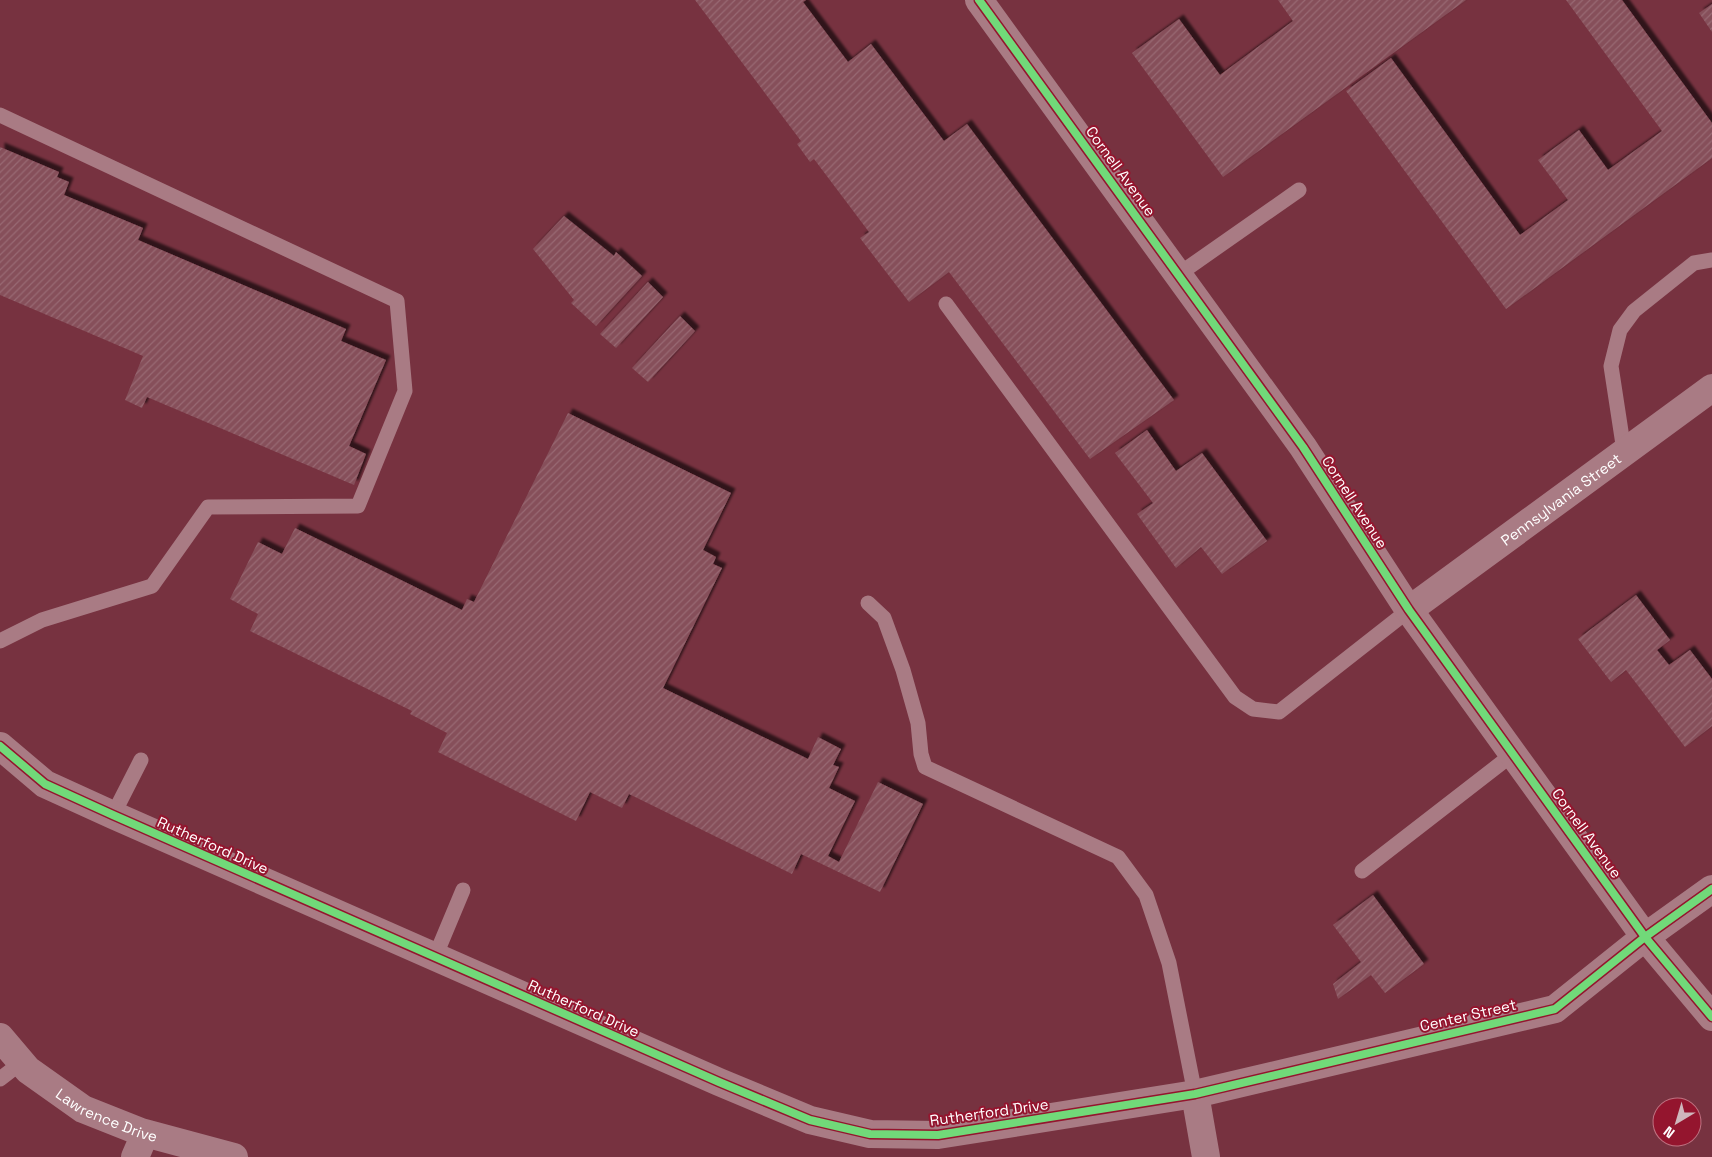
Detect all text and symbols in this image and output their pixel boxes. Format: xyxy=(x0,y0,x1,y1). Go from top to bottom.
street label: Cornell Avenue xyxy=(1082,122,1160,220)
street label: Pennsylvania Street xyxy=(1497,448,1625,549)
street label: Cornell Avenue xyxy=(1318,452,1392,552)
street label: Cornell Avenue xyxy=(1548,784,1626,882)
street label: Rutherford Drive xyxy=(154,812,272,878)
street label: Rutherford Drive xyxy=(525,975,643,1041)
street label: Center Street xyxy=(1418,995,1518,1035)
street label: Lawrence Drive xyxy=(53,1084,160,1146)
street label: Rutherford Drive xyxy=(928,1094,1050,1130)
north arrow xyxy=(1652,1097,1702,1147)
text: N xyxy=(1660,1122,1678,1142)

